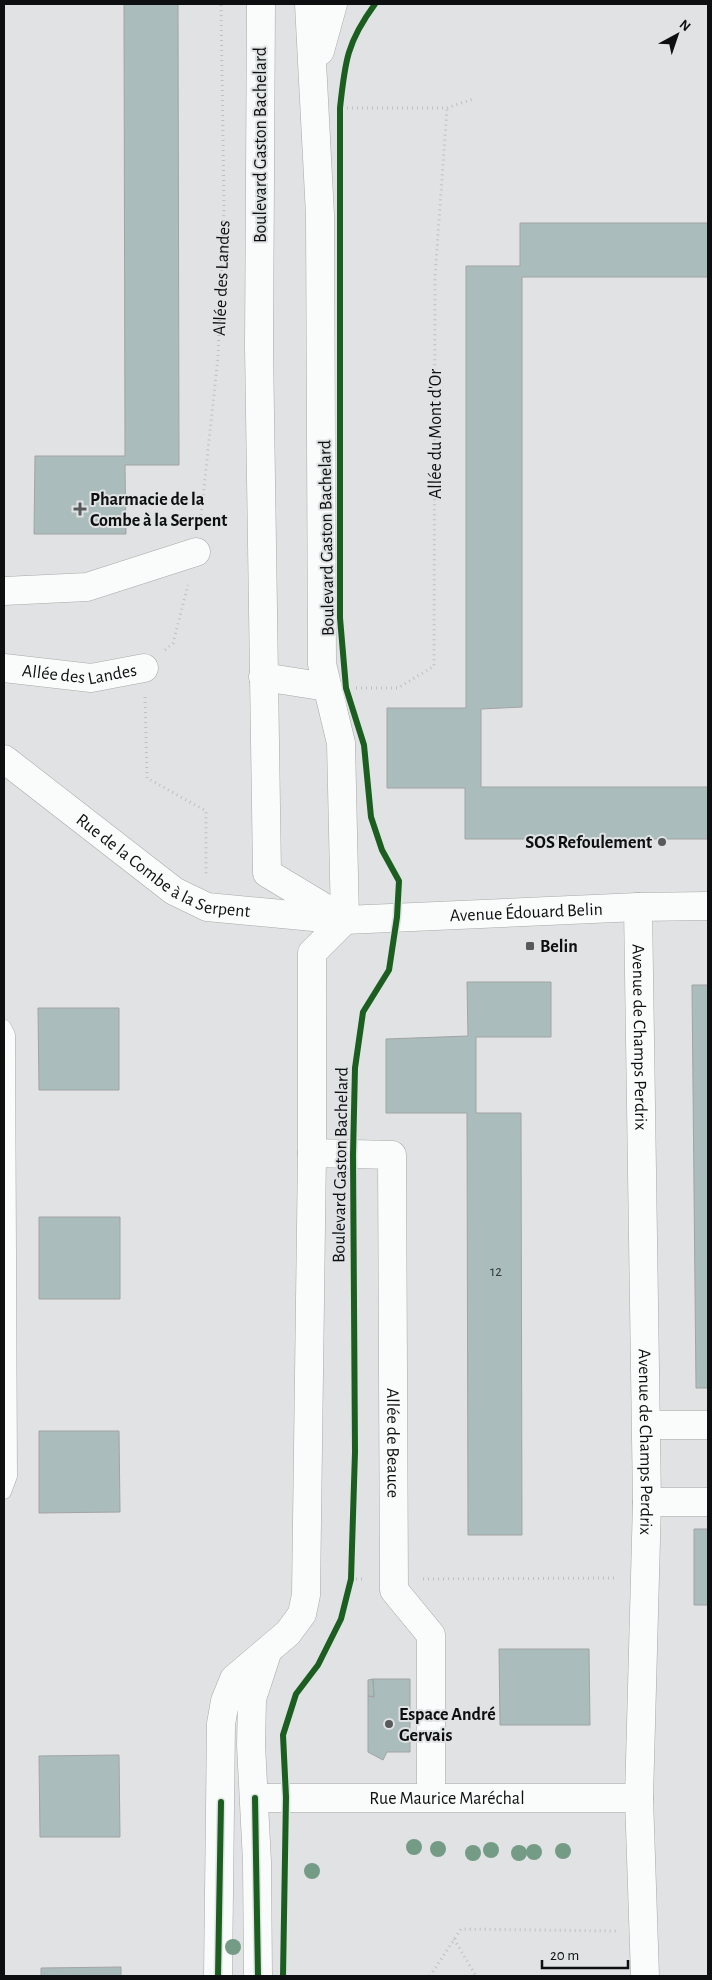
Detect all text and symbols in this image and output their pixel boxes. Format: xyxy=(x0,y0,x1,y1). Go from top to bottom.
north arrow xyxy=(652,10,702,60)
text: N xyxy=(676,17,693,34)
street label: Boulevard Gaston Bachelard xyxy=(252,47,270,243)
street label: Allée des Landes xyxy=(211,220,234,336)
street label: Allée du Mont d'Or xyxy=(427,369,445,499)
street label: Boulevard Gaston Bachelard xyxy=(316,440,338,636)
place label: Pharmacie de la Combe à la Serpent xyxy=(90,491,227,530)
marker: Pharmacie de la Combe à la Serpent xyxy=(74,503,86,515)
street label: Allée des Landes xyxy=(21,662,138,688)
street label: Rue de la Combe à la Serpent xyxy=(72,811,251,921)
place label: SOS Refoulement xyxy=(525,834,652,852)
marker: SOS Refoulement xyxy=(656,836,668,848)
street label: Avenue Édouard Belin xyxy=(449,901,603,925)
place label: Belin xyxy=(540,938,578,956)
marker: Belin xyxy=(524,940,536,952)
street label: Avenue de Champs Perdrix xyxy=(629,944,649,1130)
street label: Boulevard Gaston Bachelard xyxy=(330,1067,352,1263)
house number: 12 xyxy=(490,1264,502,1279)
street label: Avenue de Champs Perdrix xyxy=(635,1349,655,1535)
street label: Allée de Beauce xyxy=(383,1388,402,1498)
place label: Espace André Gervais xyxy=(399,1706,496,1745)
marker: Espace André Gervais xyxy=(383,1718,395,1730)
street label: Rue Maurice Maréchal xyxy=(369,1790,525,1808)
scale bar xyxy=(542,1938,628,1970)
text: 20 m xyxy=(550,1948,579,1963)

